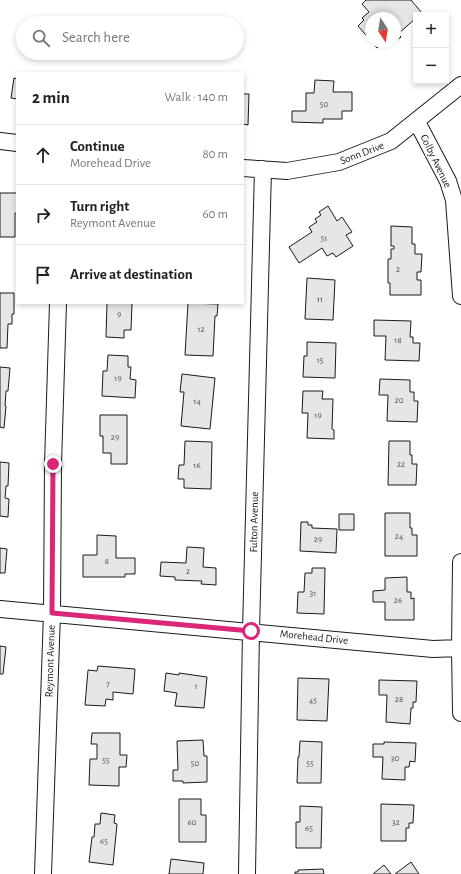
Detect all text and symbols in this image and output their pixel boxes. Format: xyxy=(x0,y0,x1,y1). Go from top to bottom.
north arrow xyxy=(365,12,401,48)
map controls xyxy=(413,12,449,84)
button: + xyxy=(413,12,449,48)
search box xyxy=(16,16,244,60)
icon: search xyxy=(30,27,52,49)
text: Search here xyxy=(62,30,130,45)
button: − xyxy=(413,48,449,84)
text: 2 min xyxy=(32,89,70,106)
text: Walk · 140 m xyxy=(165,91,228,104)
house number: 50 xyxy=(320,100,329,109)
street label: Colby Avenue xyxy=(418,133,454,189)
text: Continue xyxy=(70,139,125,154)
street label: Sonn Drive xyxy=(338,140,386,166)
icon: ahead xyxy=(32,144,54,166)
text: 80 m xyxy=(202,148,228,161)
text: Morehead Drive xyxy=(70,157,151,170)
text: Turn right xyxy=(70,199,129,214)
icon: right xyxy=(32,204,54,226)
text: 60 m xyxy=(202,208,228,221)
text: Reymont Avenue xyxy=(70,217,156,230)
house number: 51 xyxy=(321,234,327,243)
icon: arrive xyxy=(32,264,54,286)
house number: 2 xyxy=(396,265,400,274)
text: Arrive at destination xyxy=(70,267,193,282)
house number: 11 xyxy=(317,295,323,304)
house number: 9 xyxy=(117,310,121,319)
house number: 12 xyxy=(197,325,205,334)
house number: 18 xyxy=(394,336,402,345)
house number: 15 xyxy=(317,356,324,365)
house number: 19 xyxy=(114,374,122,383)
house number: 20 xyxy=(395,396,404,405)
house number: 14 xyxy=(193,397,201,406)
house number: 19 xyxy=(314,411,322,420)
house number: 29 xyxy=(111,433,119,442)
route end xyxy=(44,455,62,473)
house number: 22 xyxy=(397,460,405,469)
house number: 16 xyxy=(193,461,201,470)
street label: Fulton Avenue xyxy=(248,492,260,552)
house number: 24 xyxy=(395,532,404,541)
house number: 29 xyxy=(314,535,322,544)
house number: 8 xyxy=(105,557,109,566)
house number: 2 xyxy=(186,567,190,576)
house number: 31 xyxy=(310,589,316,598)
house number: 26 xyxy=(394,596,402,605)
route start xyxy=(242,622,260,640)
street label: Reymont Avenue xyxy=(43,625,57,697)
street label: Morehead Drive xyxy=(279,628,349,646)
house number: 7 xyxy=(106,680,110,689)
house number: 1 xyxy=(194,682,198,691)
house number: 28 xyxy=(395,695,403,704)
house number: 45 xyxy=(309,696,317,705)
house number: 30 xyxy=(391,754,399,763)
house number: 55 xyxy=(102,756,110,765)
house number: 50 xyxy=(191,759,200,768)
house number: 55 xyxy=(306,759,314,768)
house number: 60 xyxy=(188,818,197,827)
house number: 32 xyxy=(392,818,400,827)
house number: 65 xyxy=(305,824,313,833)
house number: 65 xyxy=(100,837,108,846)

